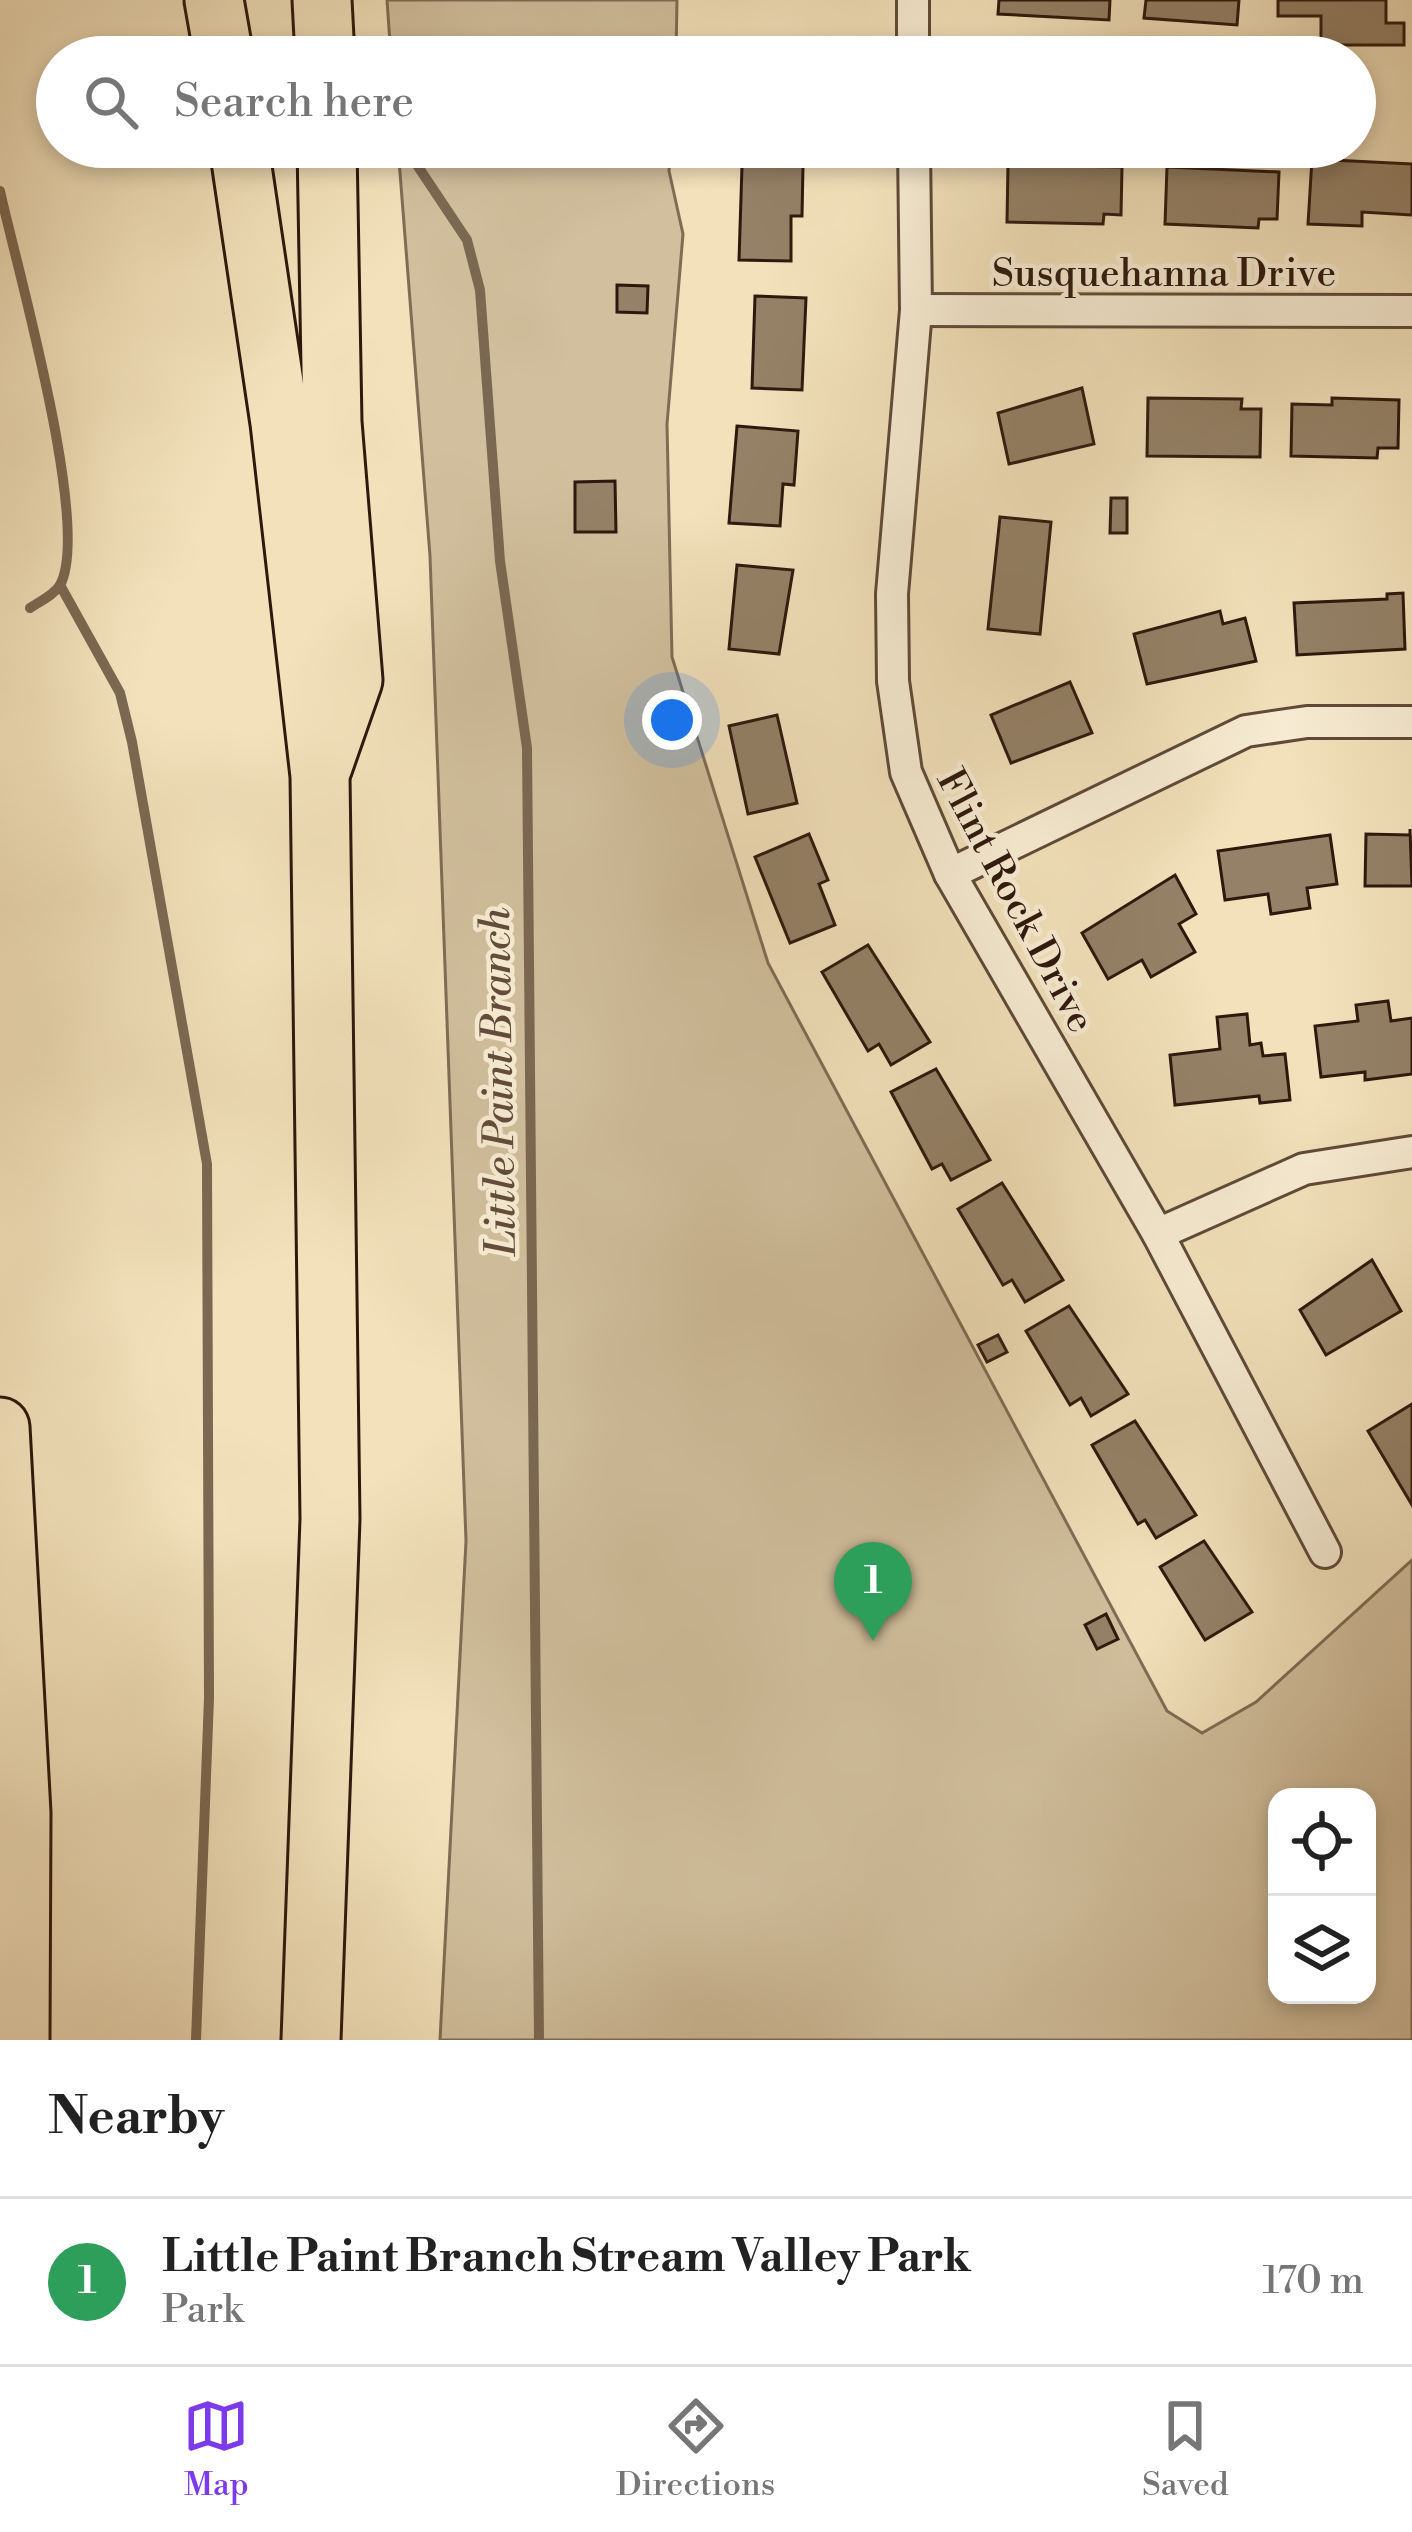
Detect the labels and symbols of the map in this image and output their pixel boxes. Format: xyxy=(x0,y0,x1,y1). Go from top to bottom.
street label: Susquehanna Drive xyxy=(992,250,1336,299)
your location xyxy=(642,690,702,750)
street label: Flint Rock Drive xyxy=(925,761,1105,1041)
water label: Little Paint Branch xyxy=(470,907,529,1257)
pin: 1 xyxy=(834,1542,912,1641)

